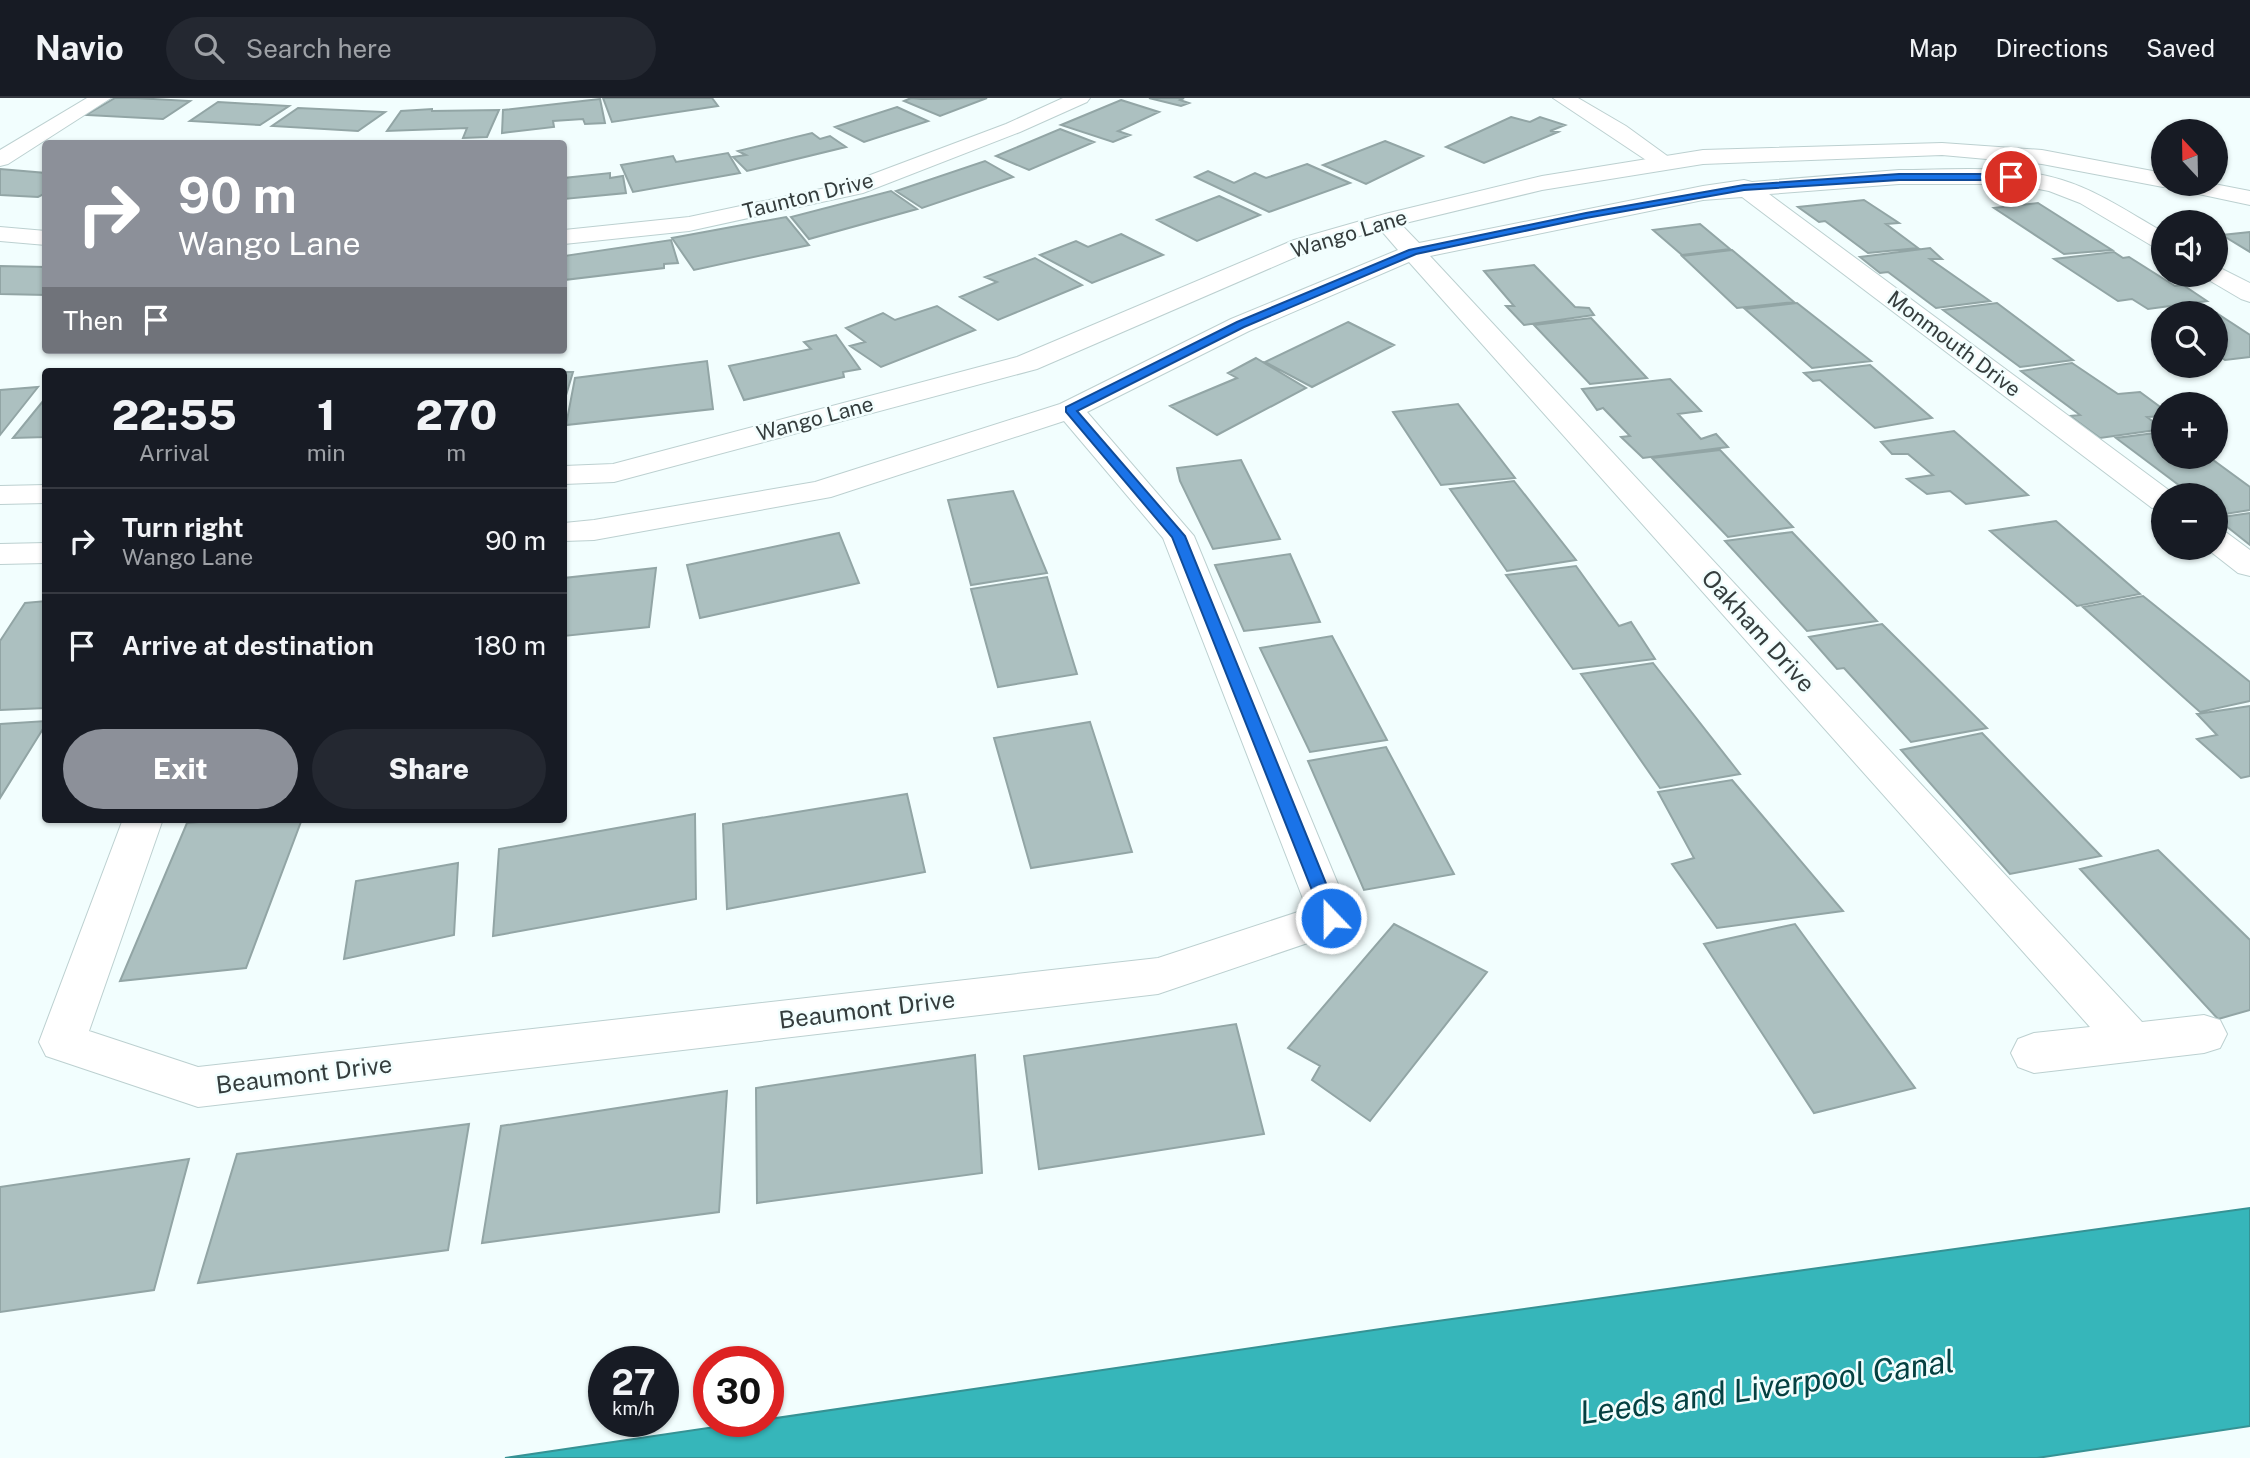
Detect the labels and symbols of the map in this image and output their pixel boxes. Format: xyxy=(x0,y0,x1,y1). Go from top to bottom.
north arrow xyxy=(2151,119,2228,196)
pin xyxy=(1981,147,2041,207)
street label: Taunton Drive xyxy=(740,167,876,224)
street label: Wango Lane xyxy=(1288,204,1410,263)
street label: Monmouth Drive xyxy=(1883,285,2026,402)
street label: Wango Lane xyxy=(754,391,876,446)
street label: Oakham Drive xyxy=(1696,563,1821,697)
position arrow xyxy=(1294,881,1368,955)
street label: Beaumont Drive xyxy=(777,984,957,1034)
street label: Beaumont Drive xyxy=(214,1049,394,1099)
water label: Leeds and Liverpool Canal xyxy=(1577,1342,1957,1431)
speed limit sign: 30 xyxy=(693,1346,784,1437)

